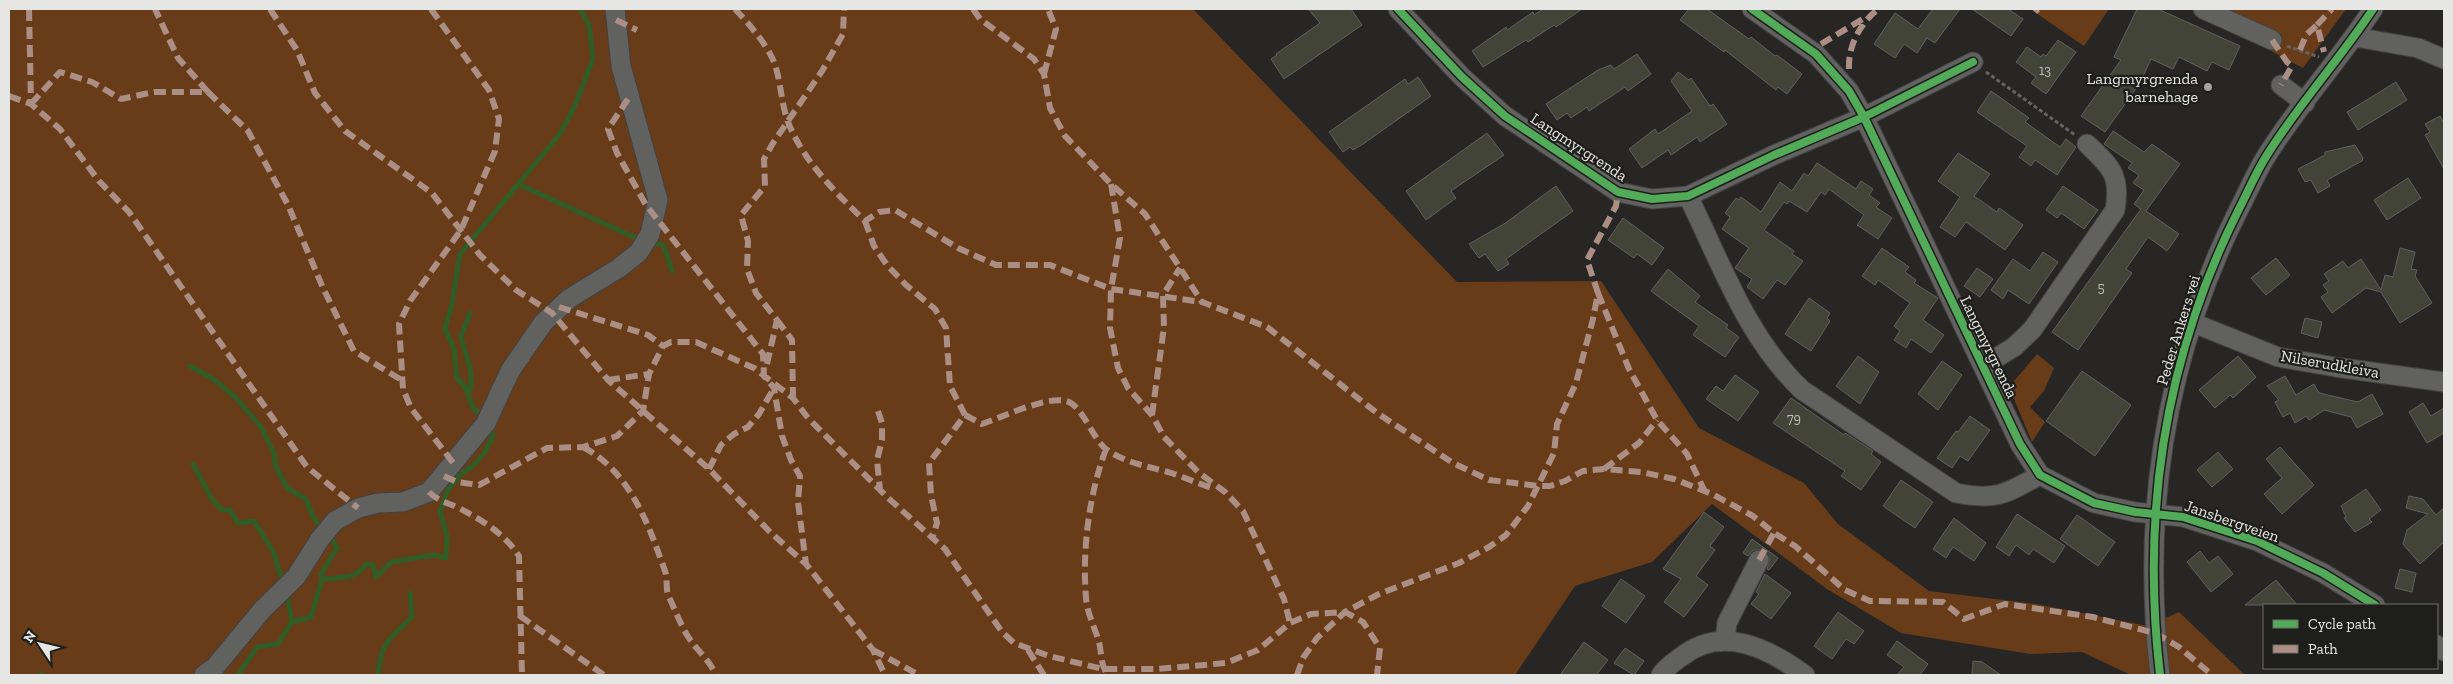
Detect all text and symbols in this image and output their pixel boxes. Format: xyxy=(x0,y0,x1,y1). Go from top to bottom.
house number: 13 xyxy=(2039,62,2051,79)
place label: Langmyrgrenda barnehage xyxy=(2087,69,2198,106)
marker: Langmyrgrenda barnehage xyxy=(2202,81,2214,93)
street label: Langmyrgrenda xyxy=(1527,109,1631,185)
street label: Peder Ankers vei xyxy=(2152,272,2204,387)
house number: 5 xyxy=(2097,279,2105,296)
street label: Langmyrgrenda xyxy=(1956,293,2022,401)
street label: Nilserudkleiva xyxy=(2279,346,2381,382)
house number: 79 xyxy=(1787,410,1801,427)
street label: Jansbergveien xyxy=(2182,496,2283,546)
legend xyxy=(2263,604,2438,669)
text: Cycle path xyxy=(2308,615,2377,633)
north arrow xyxy=(15,619,65,669)
text: N xyxy=(20,627,40,646)
text: Path xyxy=(2308,640,2338,658)

